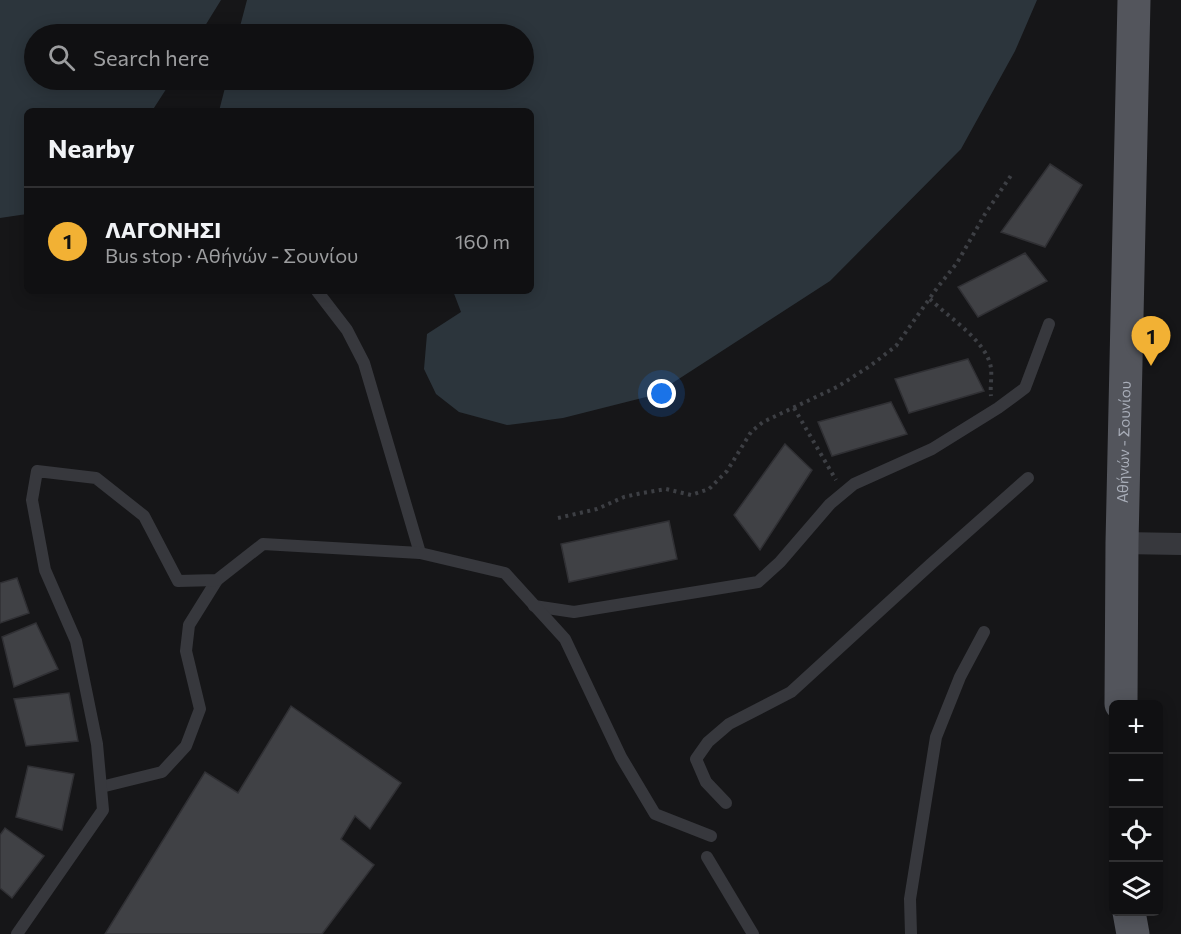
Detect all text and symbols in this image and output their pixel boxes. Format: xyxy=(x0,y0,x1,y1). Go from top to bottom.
search box xyxy=(24,24,534,90)
icon: search xyxy=(45,41,78,74)
text: Search here xyxy=(93,44,209,71)
text: Nearby xyxy=(48,132,135,163)
text: ΛΑΓΟΝΗΣΙ xyxy=(105,216,221,243)
text: 1 xyxy=(63,229,72,253)
text: 160 m xyxy=(455,229,510,253)
text: Bus stop · Αθήνών - Σουνίου xyxy=(105,243,358,267)
pin: 1 xyxy=(1132,316,1170,366)
your location xyxy=(647,379,676,408)
street label: Αθήνών - Σουνίου xyxy=(1113,381,1134,503)
map controls xyxy=(1109,700,1163,916)
button: + xyxy=(1109,700,1163,754)
button: − xyxy=(1109,754,1163,808)
button: locate xyxy=(1109,808,1163,862)
button: layers xyxy=(1109,862,1163,916)

